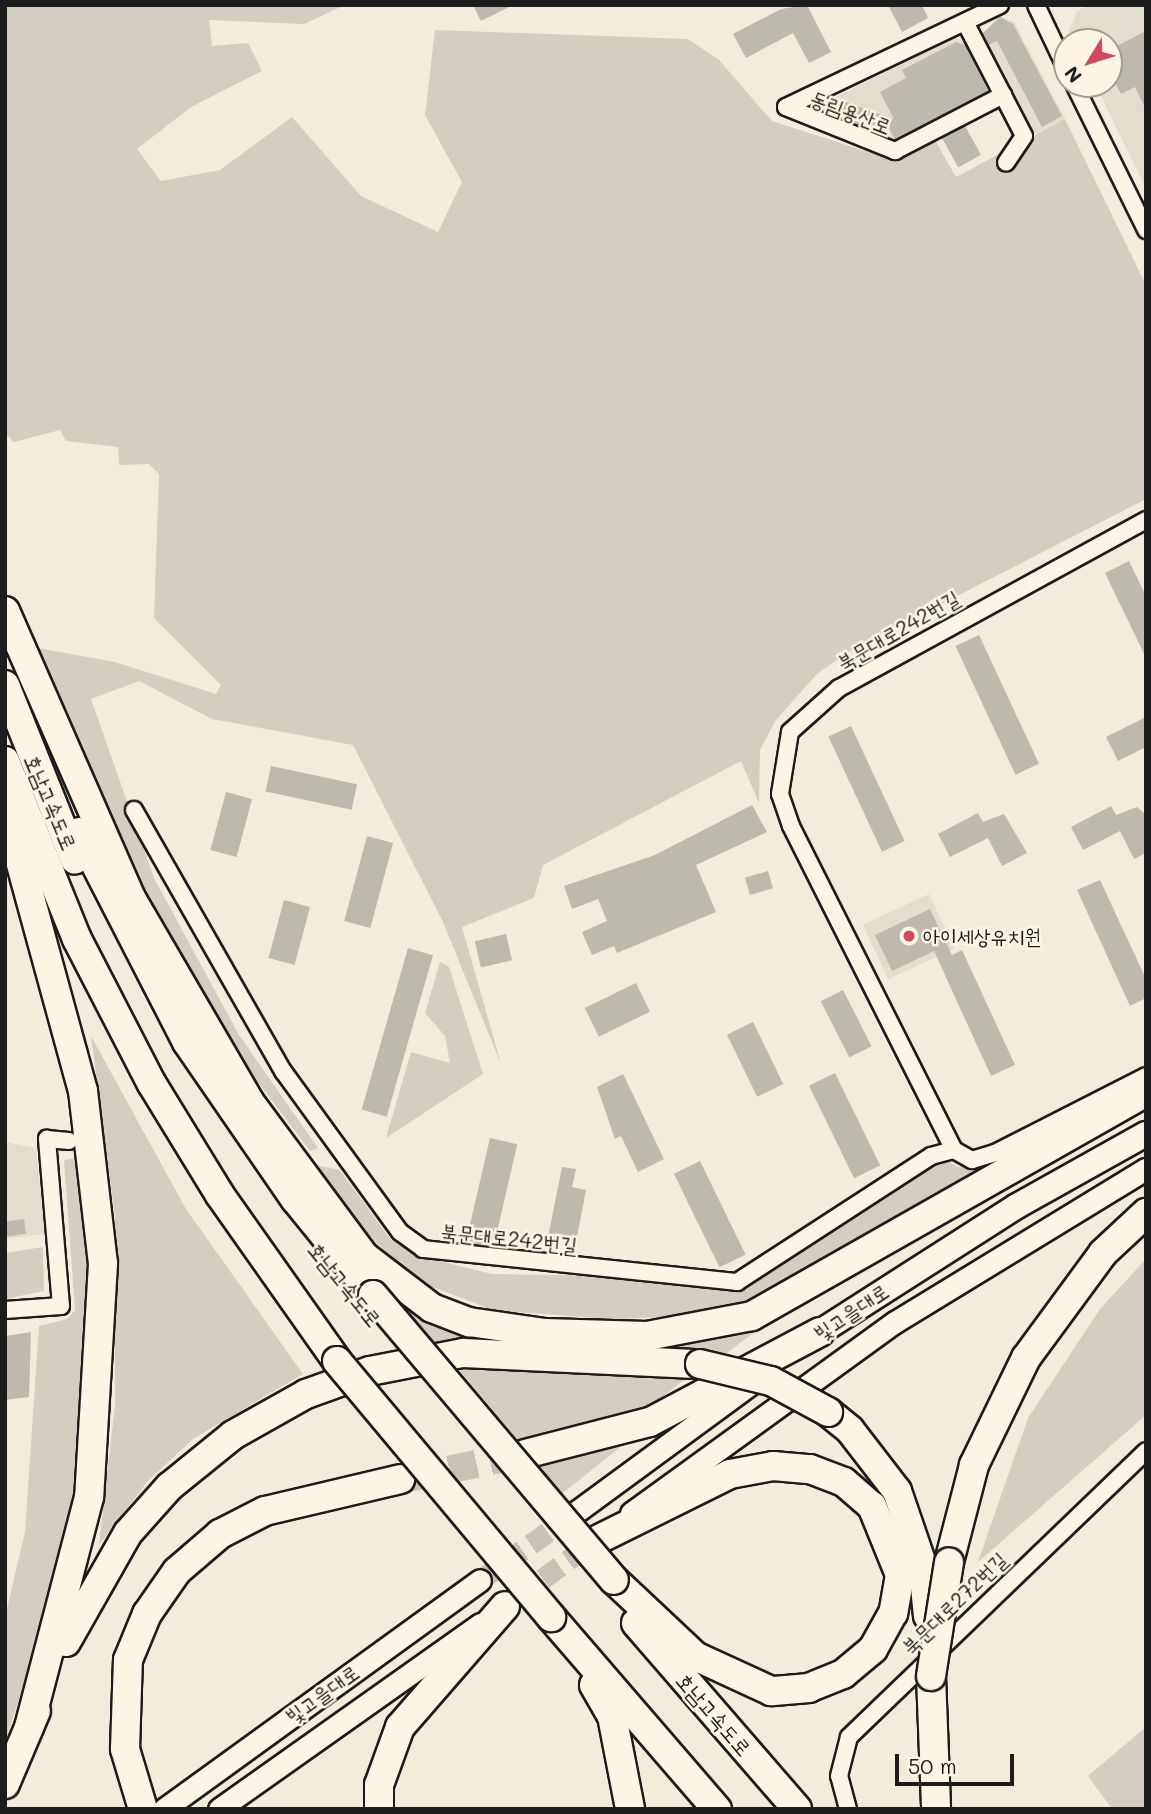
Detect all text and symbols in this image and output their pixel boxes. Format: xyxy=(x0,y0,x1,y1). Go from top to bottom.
north arrow xyxy=(1053,28,1123,98)
text: N xyxy=(1058,62,1087,88)
street label: 동림용산로 xyxy=(807,85,895,139)
street label: 북문대로242번길 xyxy=(832,585,964,675)
street label: 호남고속도로 xyxy=(20,750,82,854)
place label: 아이세상유치원 xyxy=(923,923,1041,949)
marker: 아이세상유치원 xyxy=(901,928,917,944)
street label: 북문대로242번길 xyxy=(440,1218,578,1258)
street label: 호남고속도로 xyxy=(303,1237,387,1331)
street label: 빛고을대로 xyxy=(809,1278,893,1346)
street label: 북문대로272번길 xyxy=(896,1547,1012,1659)
street label: 빛고을대로 xyxy=(280,1659,364,1729)
street label: 호남고속도로 xyxy=(671,1667,757,1761)
scale bar xyxy=(899,1741,1018,1785)
text: 50 m xyxy=(908,1752,957,1779)

